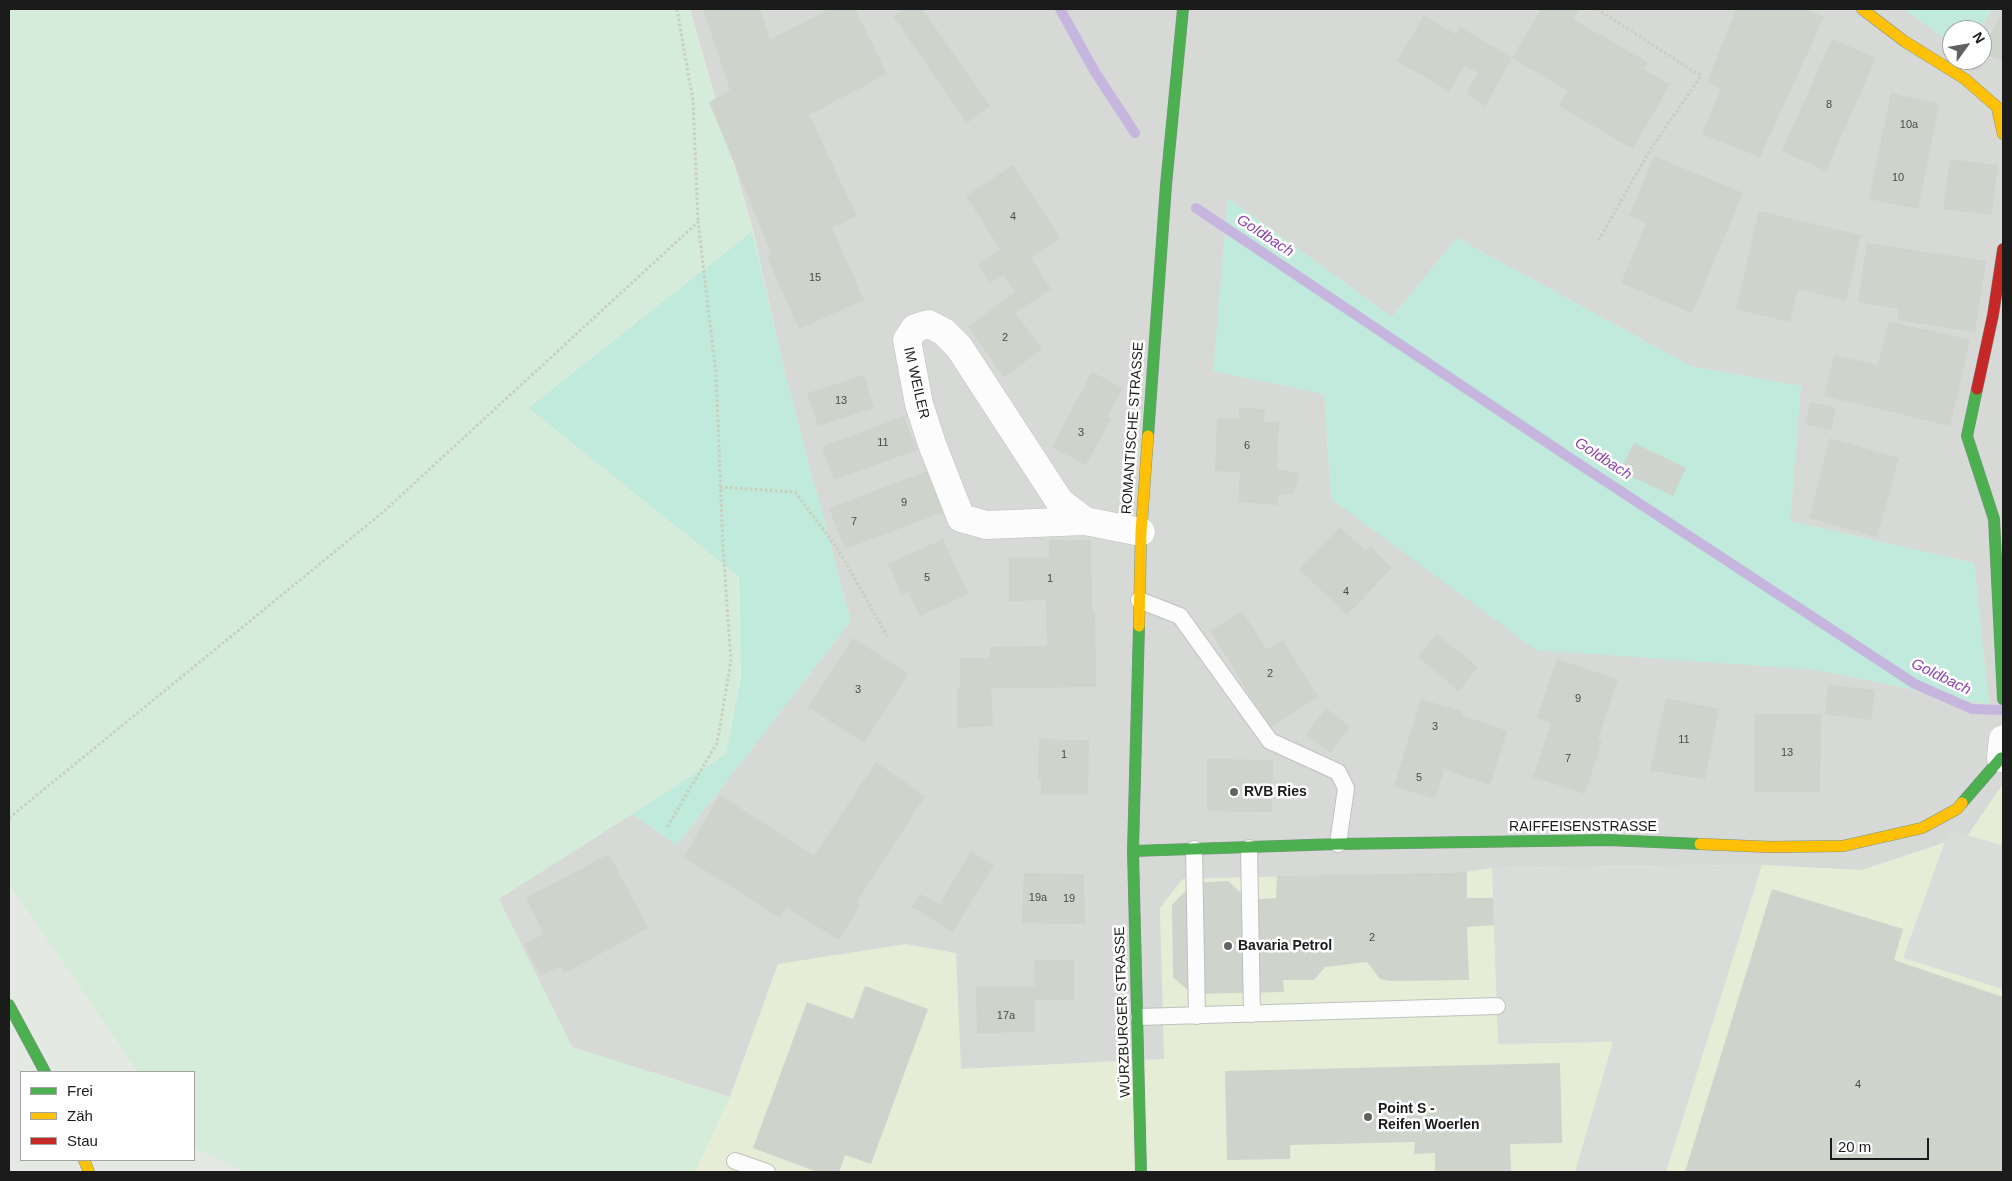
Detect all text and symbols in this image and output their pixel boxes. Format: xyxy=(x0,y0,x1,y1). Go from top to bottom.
north arrow xyxy=(1942,20,1992,70)
text: N xyxy=(1969,29,1988,46)
house number: 8 xyxy=(1826,98,1832,112)
house number: 10a xyxy=(1900,118,1918,132)
house number: 10 xyxy=(1892,171,1904,185)
house number: 4 xyxy=(1010,210,1016,224)
water label: Goldbach xyxy=(1233,211,1297,261)
house number: 15 xyxy=(809,271,821,285)
house number: 2 xyxy=(1002,331,1008,345)
street label: ROMANTISCHE STRASSE xyxy=(1119,341,1147,515)
street label: IM WEILER xyxy=(900,345,932,421)
house number: 13 xyxy=(835,394,847,408)
house number: 3 xyxy=(1078,426,1084,440)
water label: Goldbach xyxy=(1571,434,1635,484)
house number: 11 xyxy=(877,436,889,450)
house number: 6 xyxy=(1244,439,1250,453)
house number: 9 xyxy=(901,496,907,510)
house number: 7 xyxy=(851,515,857,529)
house number: 5 xyxy=(924,571,930,585)
house number: 1 xyxy=(1047,572,1053,586)
house number: 4 xyxy=(1343,585,1349,599)
water label: Goldbach xyxy=(1908,655,1974,699)
house number: 2 xyxy=(1267,667,1273,681)
house number: 3 xyxy=(855,683,861,697)
house number: 9 xyxy=(1575,692,1581,706)
house number: 3 xyxy=(1432,720,1438,734)
house number: 11 xyxy=(1678,733,1690,747)
house number: 13 xyxy=(1781,746,1793,760)
house number: 1 xyxy=(1061,748,1067,762)
house number: 7 xyxy=(1565,752,1571,766)
house number: 5 xyxy=(1416,771,1422,785)
place label: RVB Ries xyxy=(1244,784,1307,800)
marker: RVB Ries xyxy=(1228,786,1240,798)
street label: RAIFFEISENSTRASSE xyxy=(1509,819,1657,835)
house number: 19a xyxy=(1029,891,1047,905)
house number: 19 xyxy=(1063,892,1075,906)
street label: WÜRZBURGER STRASSE xyxy=(1112,926,1134,1098)
house number: 2 xyxy=(1369,931,1375,945)
place label: Bavaria Petrol xyxy=(1238,938,1332,954)
marker: Bavaria Petrol xyxy=(1222,940,1234,952)
house number: 17a xyxy=(997,1009,1015,1023)
legend xyxy=(20,1071,195,1161)
house number: 4 xyxy=(1855,1078,1861,1092)
text: Frei xyxy=(67,1082,93,1099)
place label: Point S - Reifen Woerlen xyxy=(1378,1101,1480,1134)
text: Zäh xyxy=(67,1107,93,1124)
marker: Point S - Reifen Woerlen xyxy=(1362,1111,1374,1123)
scale bar xyxy=(1832,1128,1931,1160)
text: Stau xyxy=(67,1132,98,1149)
text: 20 m xyxy=(1838,1138,1871,1155)

